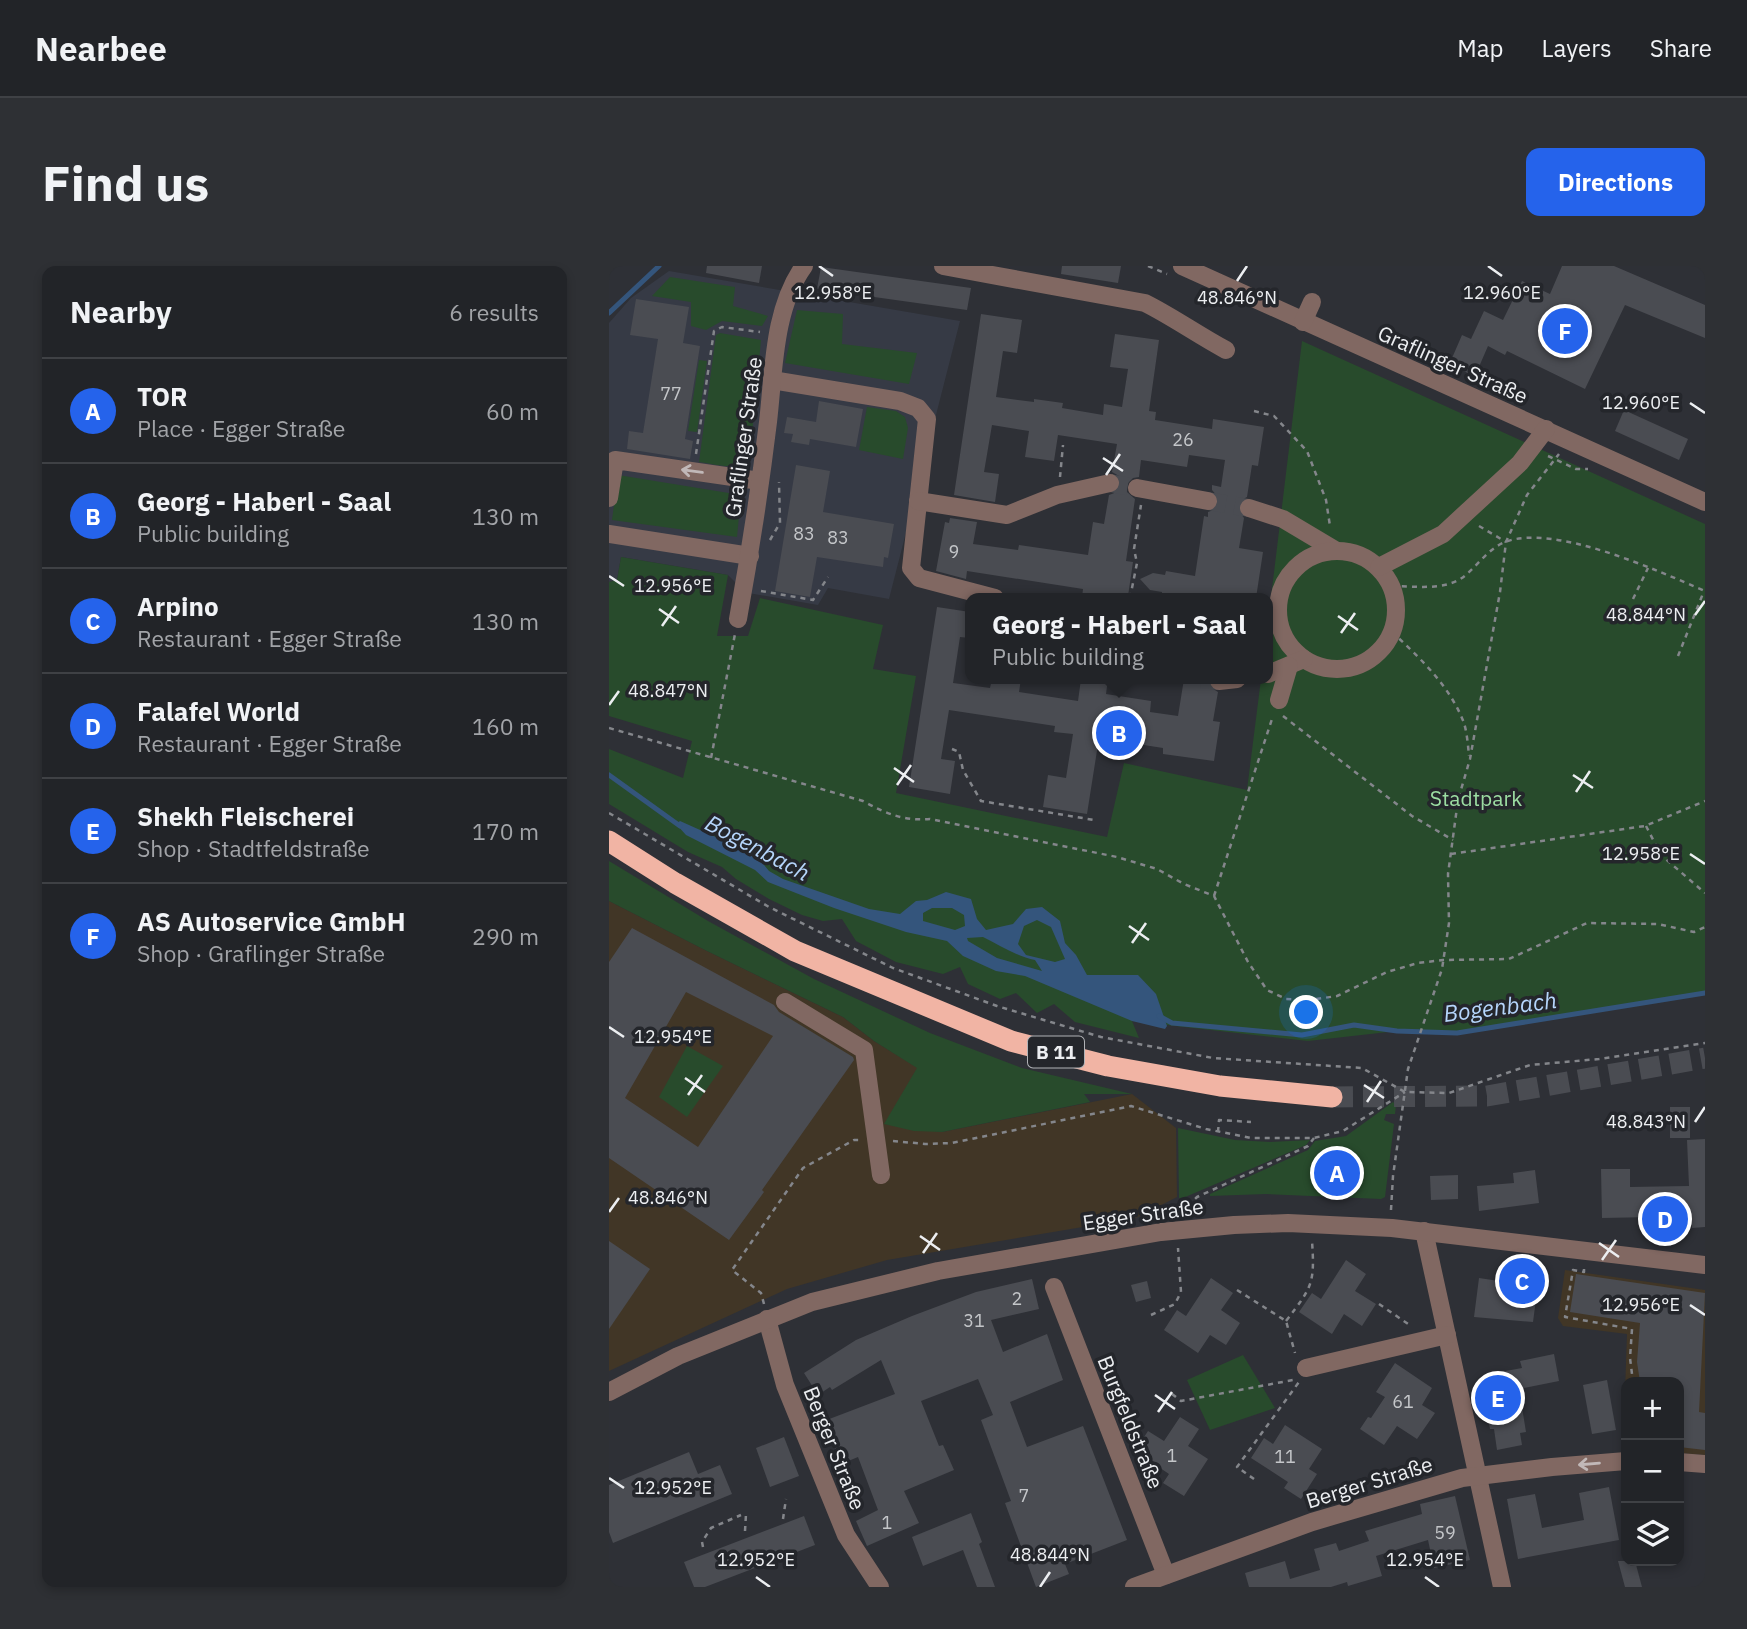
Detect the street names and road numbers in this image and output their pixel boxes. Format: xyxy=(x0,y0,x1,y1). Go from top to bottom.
street label: Graflinger Straße xyxy=(1373,318,1533,410)
street label: Graflinger Straße xyxy=(718,355,768,519)
road number: B 11 xyxy=(1028,1037,1084,1068)
street label: Egger Straße xyxy=(1081,1192,1205,1236)
street label: Burgfeldstraße xyxy=(1092,1351,1170,1493)
street label: Berger Straße xyxy=(797,1382,873,1514)
street label: Berger Straße xyxy=(1302,1449,1436,1515)

